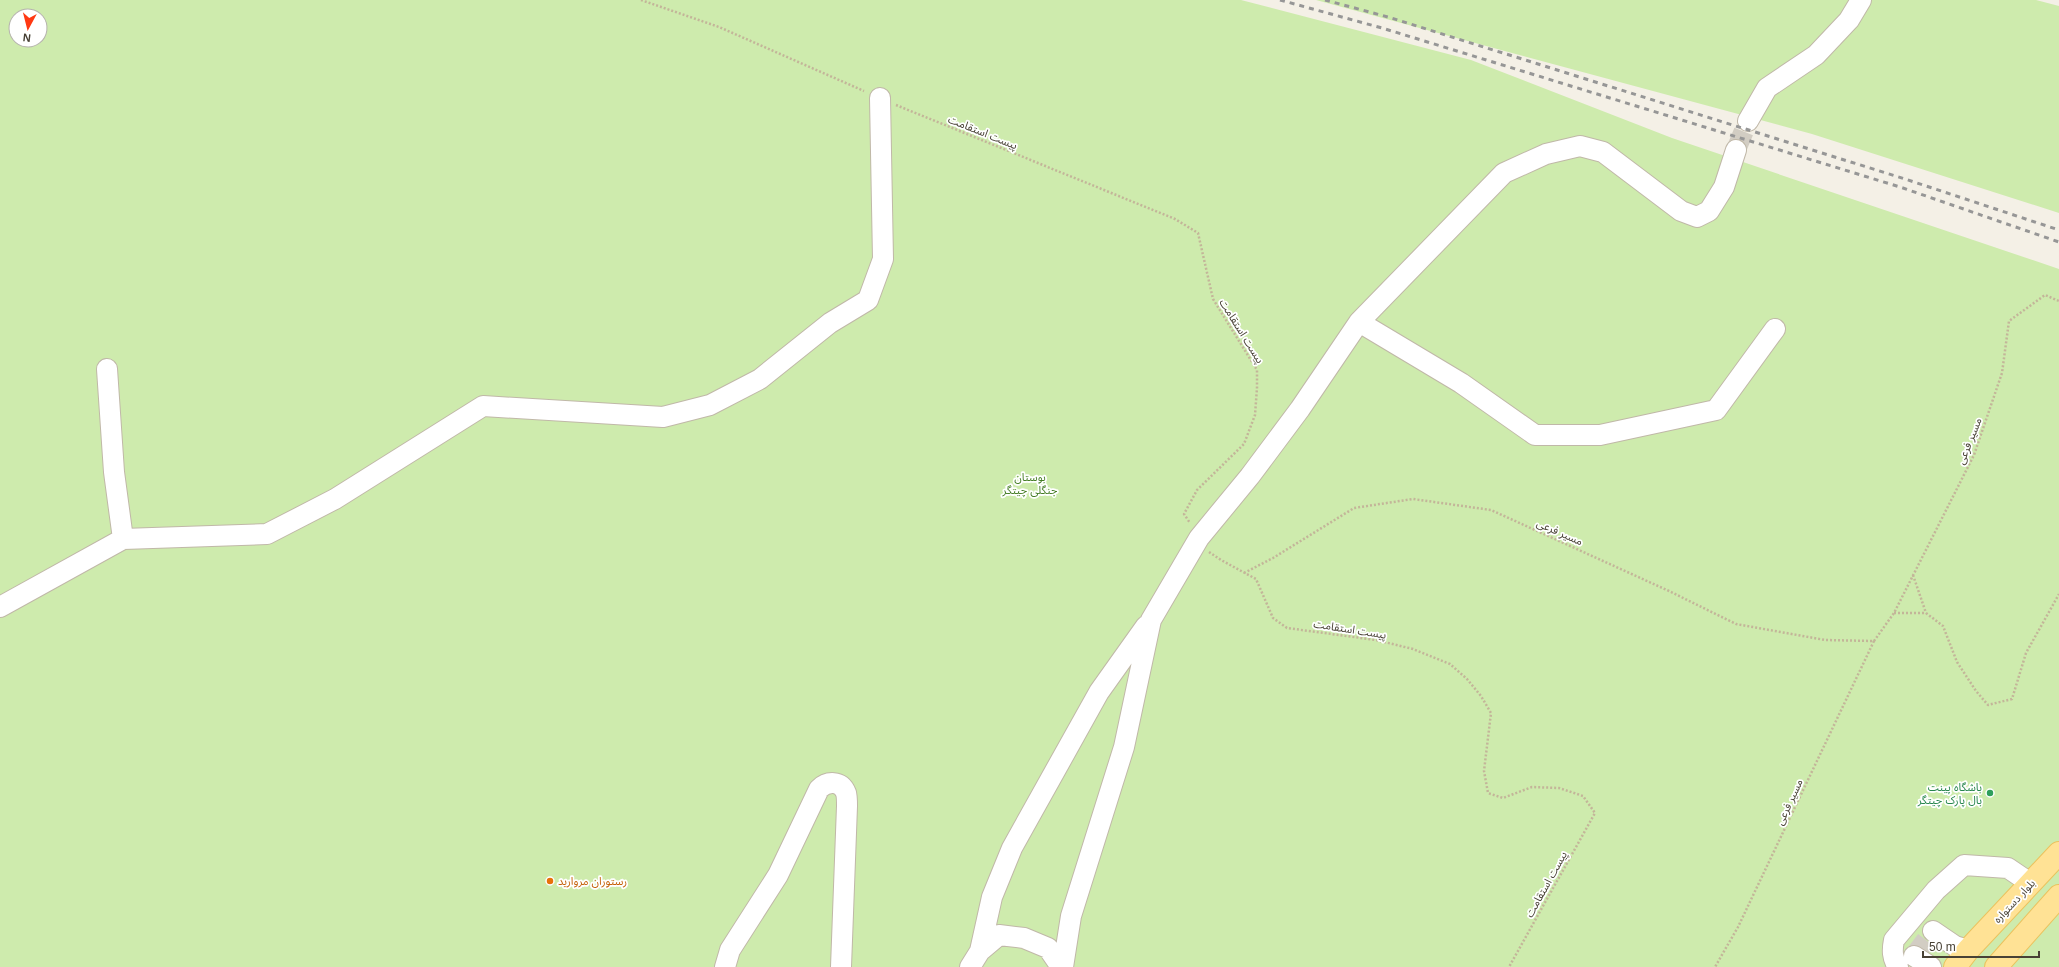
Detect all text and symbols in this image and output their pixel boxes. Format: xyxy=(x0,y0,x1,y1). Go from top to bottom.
north arrow xyxy=(8,8,48,48)
text: N xyxy=(22,31,31,44)
street label: پیست استقامت xyxy=(946,113,1019,153)
street label: پیست استقامت xyxy=(1216,297,1267,367)
street label: مسیر فرعی xyxy=(1954,416,1985,466)
park label: بوستان جنگلی چیتگر xyxy=(1002,471,1058,498)
street label: مسیر فرعی xyxy=(1535,516,1585,549)
street label: پیست استقامت xyxy=(1312,617,1387,643)
street label: مسیر فرعی xyxy=(1773,777,1806,827)
place label: باشگاه پینت بال پارک چیتگر xyxy=(1917,781,1982,808)
marker: باشگاه پینت بال پارک چیتگر xyxy=(1985,788,1995,798)
street label: پیست استقامت xyxy=(1523,849,1571,920)
place label: رستوران مروارید xyxy=(558,875,627,888)
marker: رستوران مروارید xyxy=(545,876,555,886)
street label: بلوار دستواره xyxy=(1991,877,2038,926)
scale bar xyxy=(1923,933,2039,959)
text: 50 m xyxy=(1929,940,1956,954)

